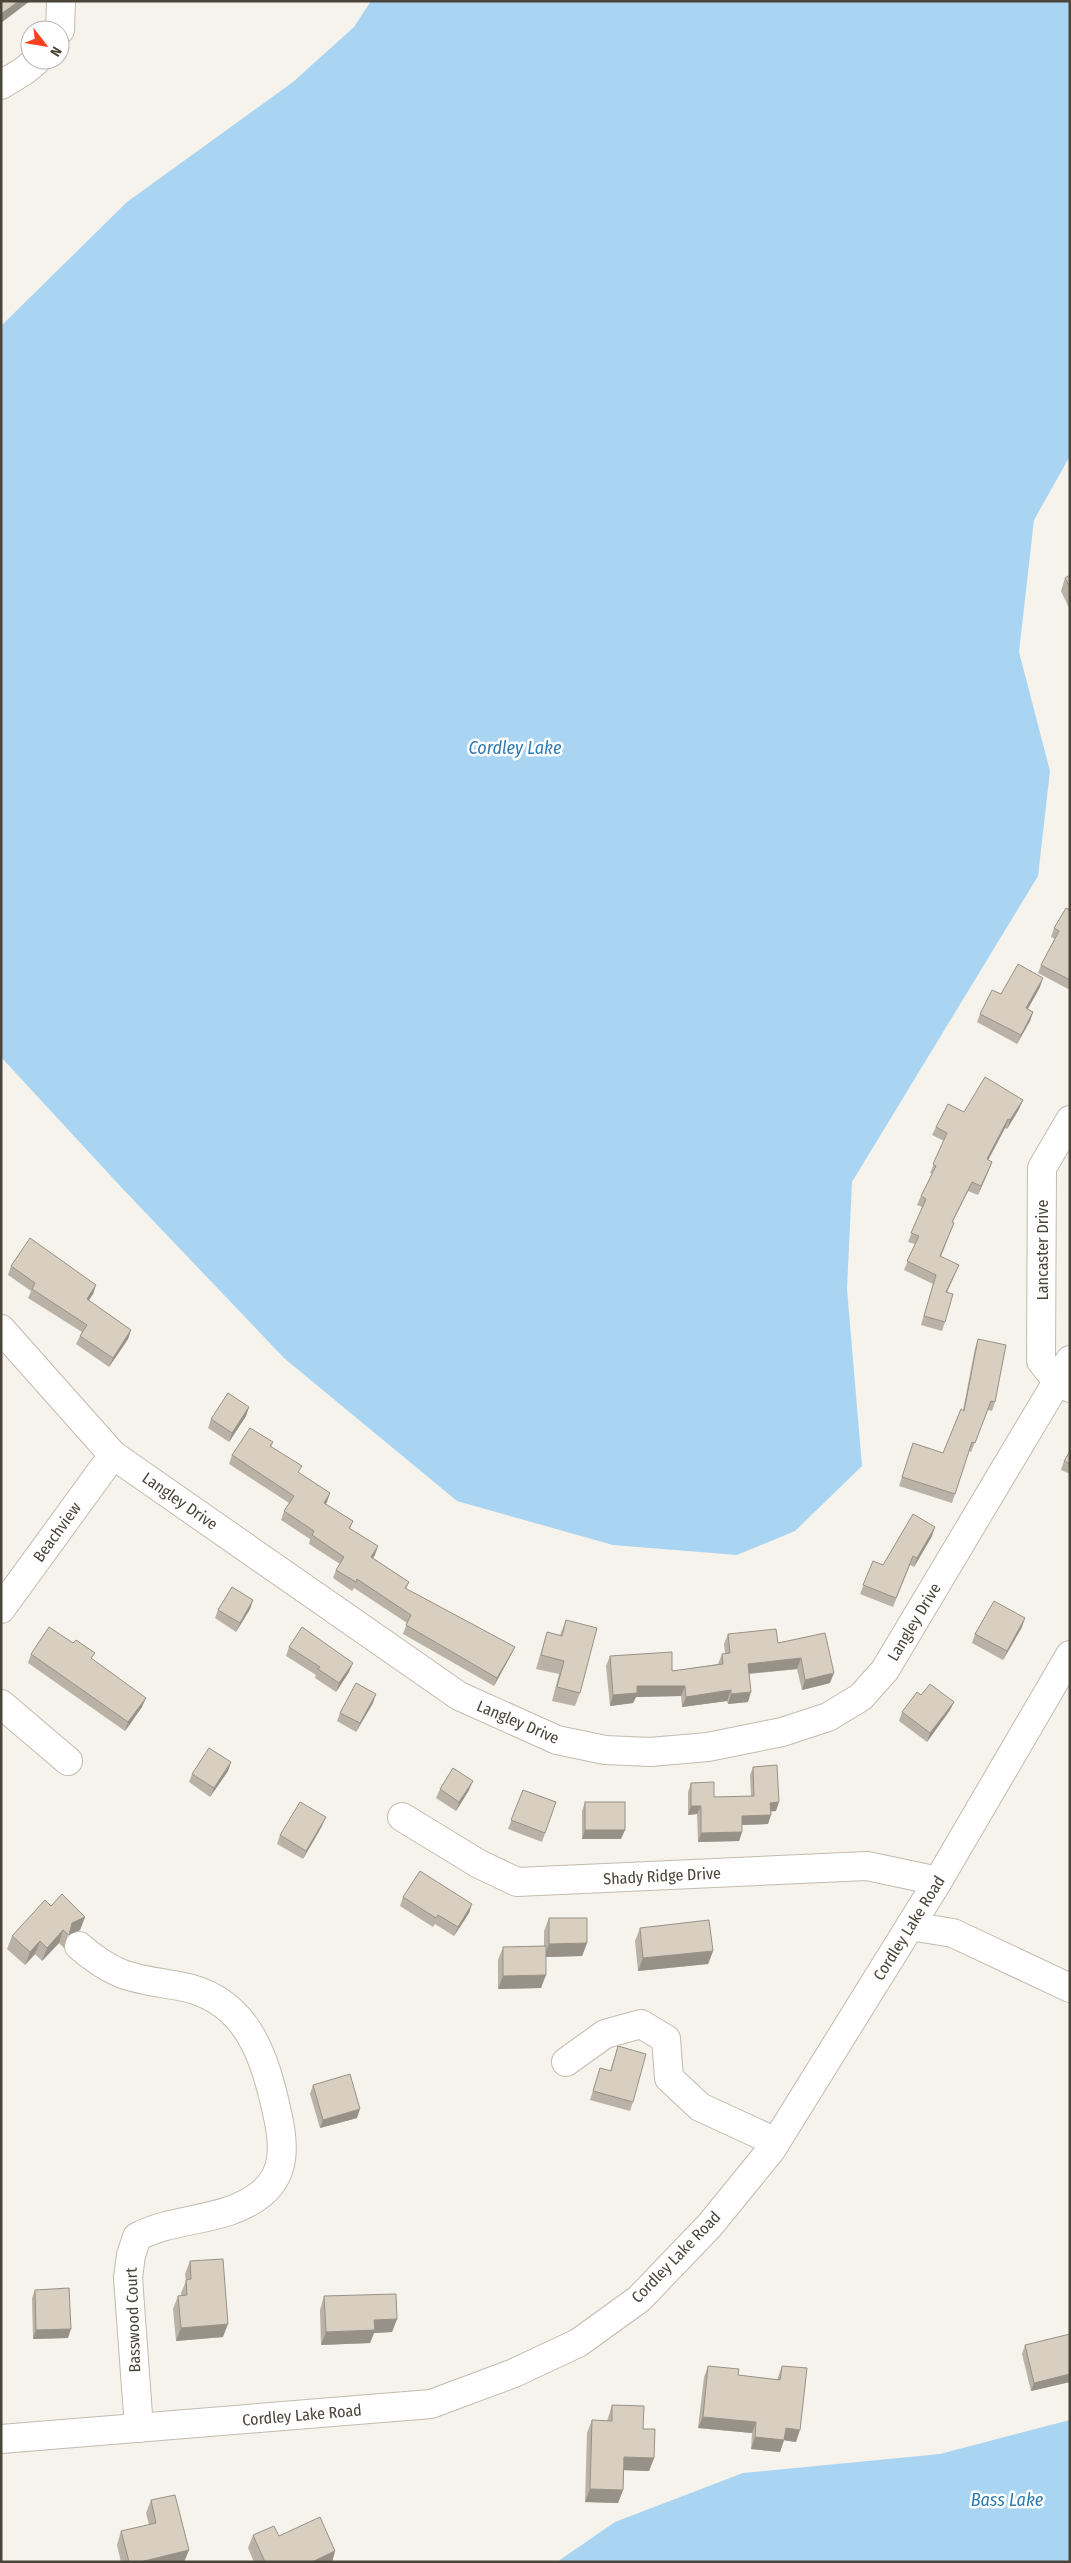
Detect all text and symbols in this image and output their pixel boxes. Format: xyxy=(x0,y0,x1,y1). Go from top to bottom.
north arrow xyxy=(20,20,70,70)
text: N xyxy=(46,43,65,59)
water label: Cordley Lake xyxy=(469,737,562,759)
street label: Lancaster Drive xyxy=(1033,1200,1052,1300)
street label: Langley Drive xyxy=(139,1468,221,1534)
street label: Beachview xyxy=(29,1498,85,1566)
street label: Langley Drive xyxy=(883,1580,945,1664)
street label: Langley Drive xyxy=(474,1696,562,1748)
street label: Shady Ridge Drive xyxy=(603,1863,721,1889)
street label: Cordley Lake Road xyxy=(869,1872,949,1984)
street label: Cordley Lake Road xyxy=(628,2207,724,2307)
street label: Basswood Court xyxy=(122,2266,144,2373)
street label: Cordley Lake Road xyxy=(242,2400,362,2430)
water label: Bass Lake xyxy=(971,2489,1044,2511)

